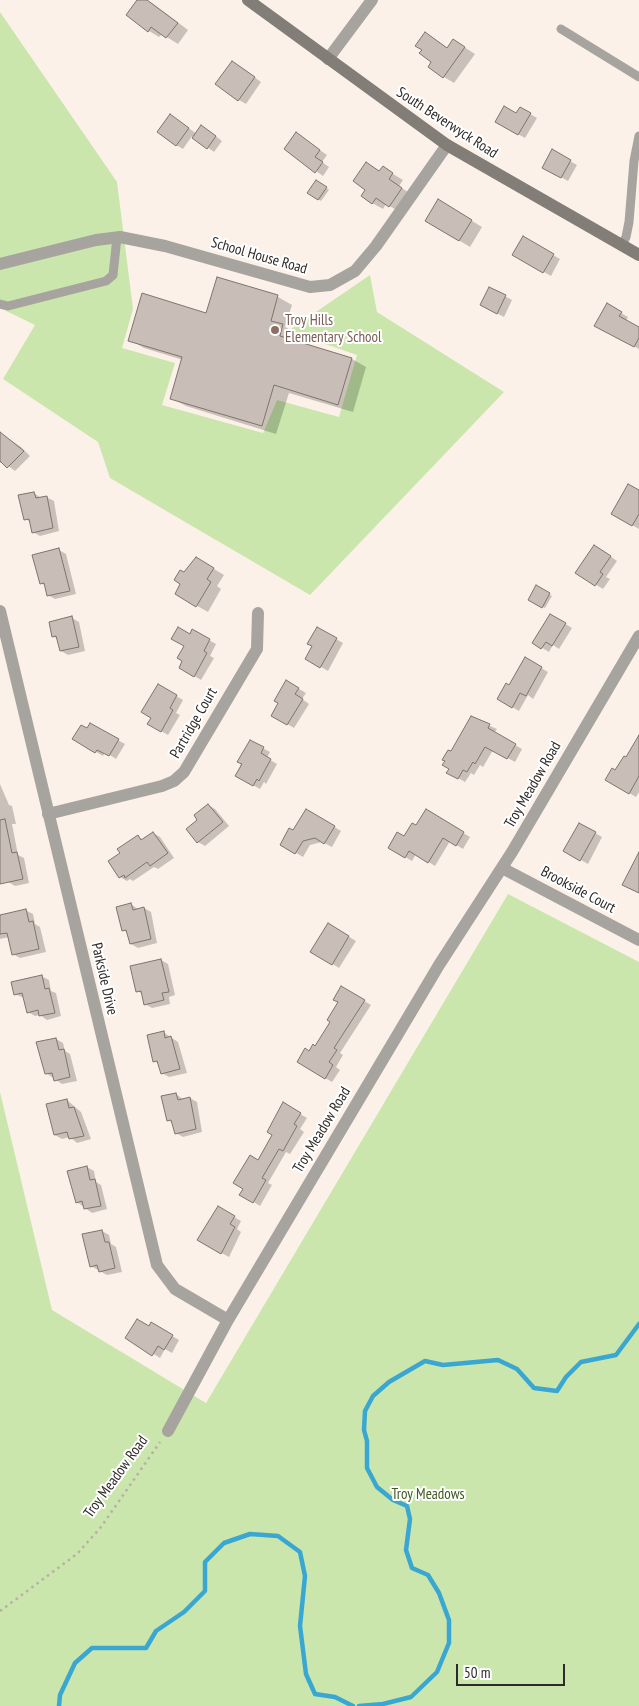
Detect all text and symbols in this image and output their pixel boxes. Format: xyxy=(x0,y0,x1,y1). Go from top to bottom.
street label: South Beverwyck Road xyxy=(393,84,501,162)
street label: School House Road xyxy=(209,234,309,278)
place label: Troy Hills Elementary School xyxy=(285,312,382,347)
marker: Troy Hills Elementary School xyxy=(269,324,281,336)
street label: Partridge Court xyxy=(167,684,221,762)
street label: Troy Meadow Road xyxy=(501,739,565,831)
street label: Brookside Court xyxy=(537,863,619,917)
street label: Parkside Drive xyxy=(87,941,121,1017)
street label: Troy Meadow Road xyxy=(289,1084,355,1176)
street label: Troy Meadow Road xyxy=(80,1433,152,1521)
park label: Troy Meadows xyxy=(391,1486,465,1504)
scale bar xyxy=(459,1654,568,1686)
text: 50 m xyxy=(464,1663,490,1682)

